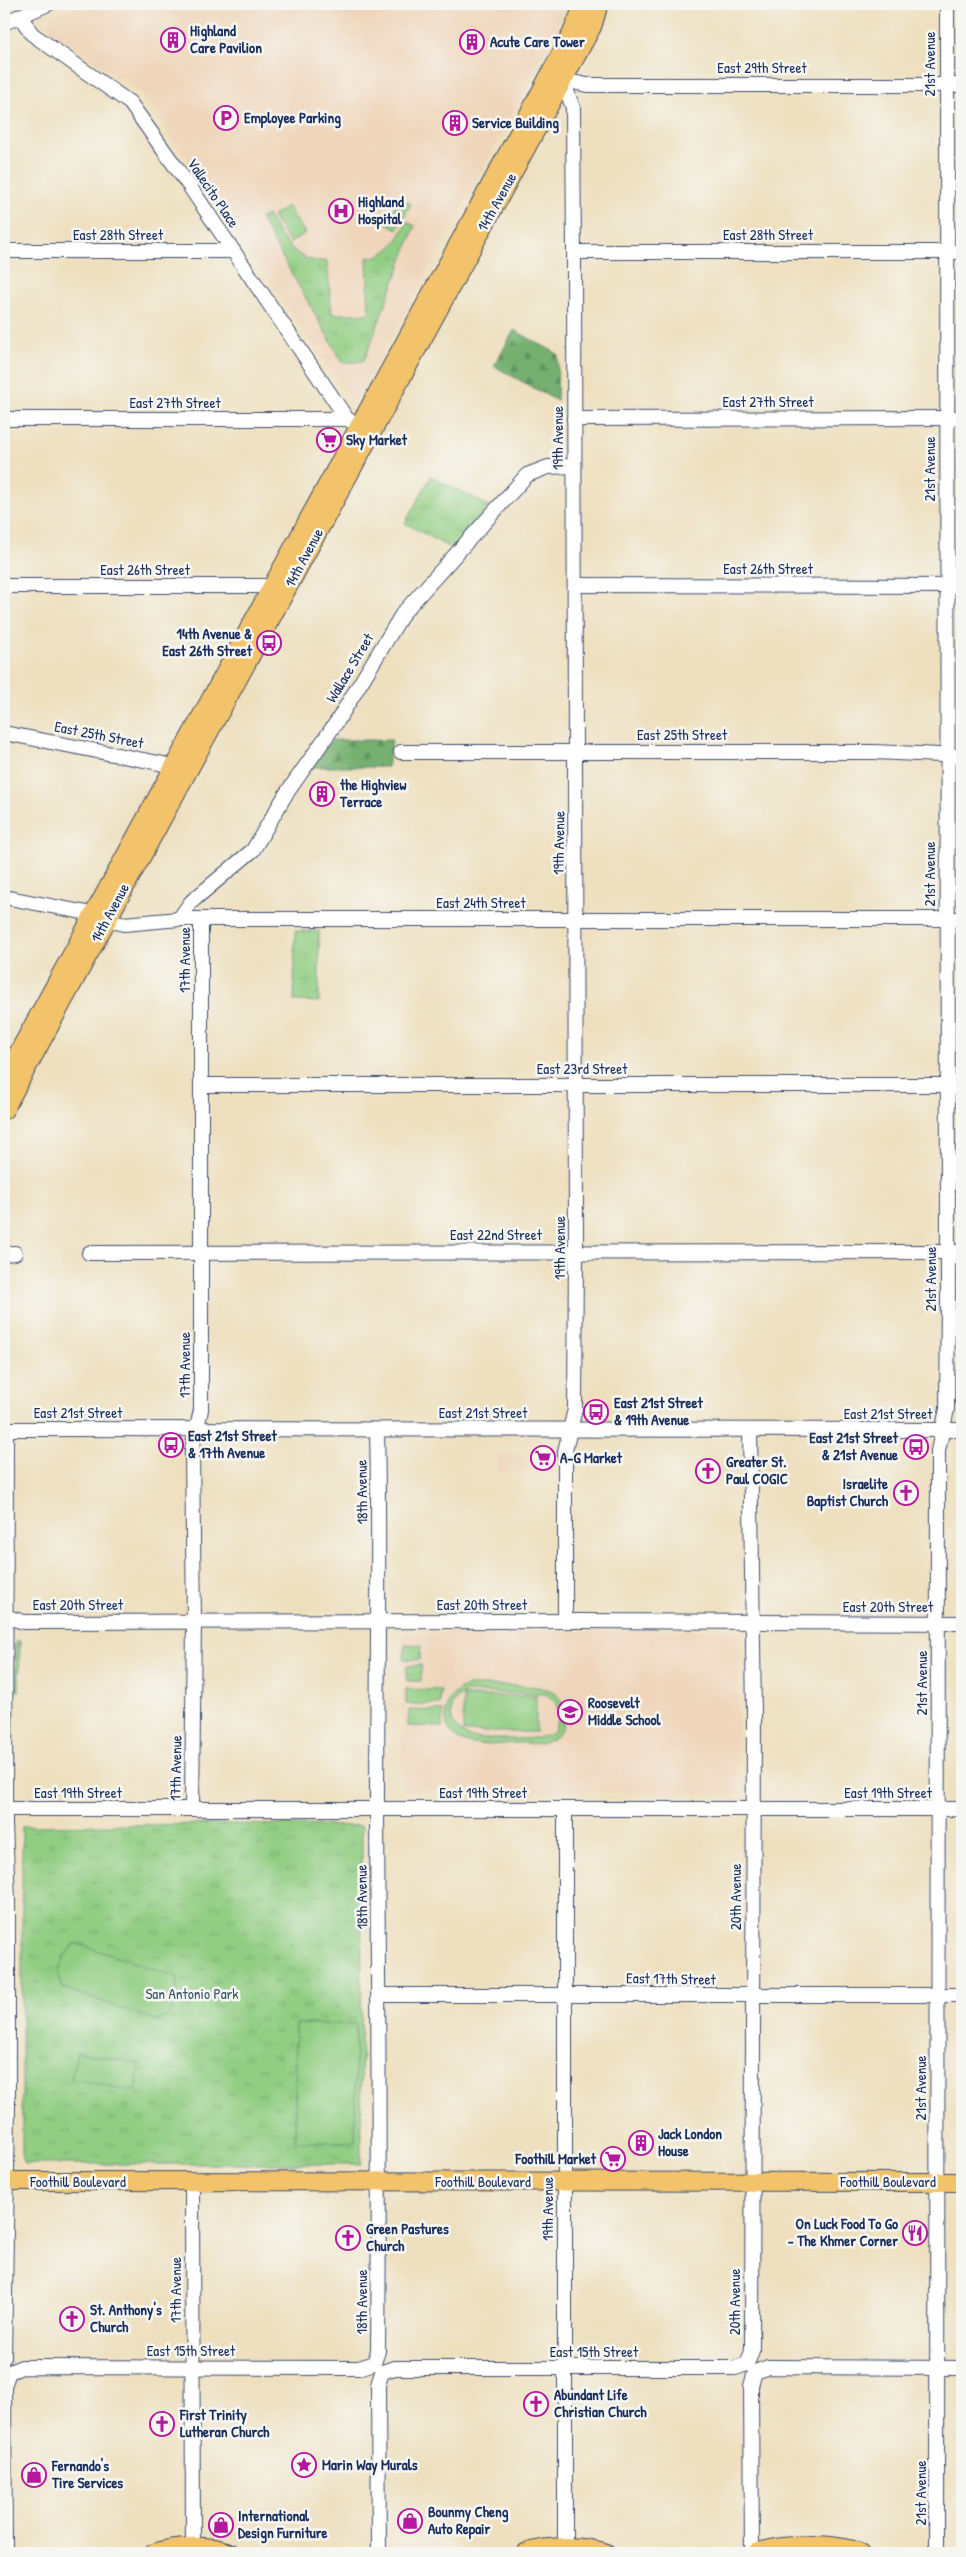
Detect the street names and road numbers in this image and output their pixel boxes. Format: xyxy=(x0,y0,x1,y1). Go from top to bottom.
street label: 21st Avenue xyxy=(919,32,940,96)
street label: East 29th Street xyxy=(717,57,807,78)
street label: Vallecito Place xyxy=(182,154,244,232)
street label: 14th Avenue xyxy=(472,169,521,235)
street label: East 28th Street xyxy=(73,224,164,245)
street label: East 28th Street xyxy=(723,224,814,245)
street label: East 27th Street xyxy=(722,391,814,412)
street label: East 27th Street xyxy=(129,392,221,413)
street label: 19th Avenue xyxy=(547,406,568,470)
street label: 21st Avenue xyxy=(919,437,940,501)
street label: 14th Avenue xyxy=(279,525,328,591)
street label: East 26th Street xyxy=(723,558,814,579)
street label: East 26th Street xyxy=(100,559,191,580)
street label: Wallace Street xyxy=(321,628,379,706)
street label: East 25th Street xyxy=(53,716,146,754)
street label: East 25th Street xyxy=(637,724,728,745)
street label: 19th Avenue xyxy=(547,811,570,875)
street label: 21st Avenue xyxy=(919,842,940,906)
street label: 14th Avenue xyxy=(85,880,134,946)
street label: East 24th Street xyxy=(436,892,527,913)
street label: 17th Avenue xyxy=(174,927,195,993)
street label: East 23rd Street xyxy=(537,1058,628,1079)
street label: 19th Avenue xyxy=(549,1216,570,1280)
street label: East 22nd Street xyxy=(450,1224,543,1245)
street label: 21st Avenue xyxy=(920,1247,941,1311)
street label: 17th Avenue xyxy=(174,1332,195,1398)
street label: East 21st Street xyxy=(34,1402,123,1423)
street label: East 21st Street xyxy=(439,1402,528,1423)
street label: East 21st Street xyxy=(844,1403,933,1424)
street label: 18th Avenue xyxy=(350,1459,373,1525)
street label: East 20th Street xyxy=(33,1594,124,1615)
street label: East 20th Street xyxy=(437,1594,528,1615)
street label: East 20th Street xyxy=(843,1596,934,1617)
street label: 21st Avenue xyxy=(911,1651,932,1715)
street label: 17th Avenue xyxy=(164,1735,187,1801)
street label: East 19th Street xyxy=(34,1782,123,1803)
street label: East 19th Street xyxy=(439,1782,528,1803)
street label: East 19th Street xyxy=(844,1782,933,1803)
street label: 18th Avenue xyxy=(350,1864,373,1930)
street label: 20th Avenue xyxy=(725,1864,746,1930)
street label: East 17th Street xyxy=(626,1967,717,1990)
street label: 21st Avenue xyxy=(910,2056,931,2120)
street label: Foothill Boulevard xyxy=(29,2171,126,2192)
street label: Foothill Boulevard xyxy=(434,2171,531,2192)
street label: Foothill Boulevard xyxy=(839,2171,936,2192)
street label: 19th Avenue xyxy=(537,2177,558,2241)
street label: 17th Avenue xyxy=(165,2257,186,2323)
street label: 20th Avenue xyxy=(724,2269,745,2335)
street label: 18th Avenue xyxy=(351,2270,372,2334)
street label: East 15th Street xyxy=(147,2340,236,2361)
street label: East 15th Street xyxy=(550,2341,639,2362)
street label: 21st Avenue xyxy=(910,2461,931,2525)

